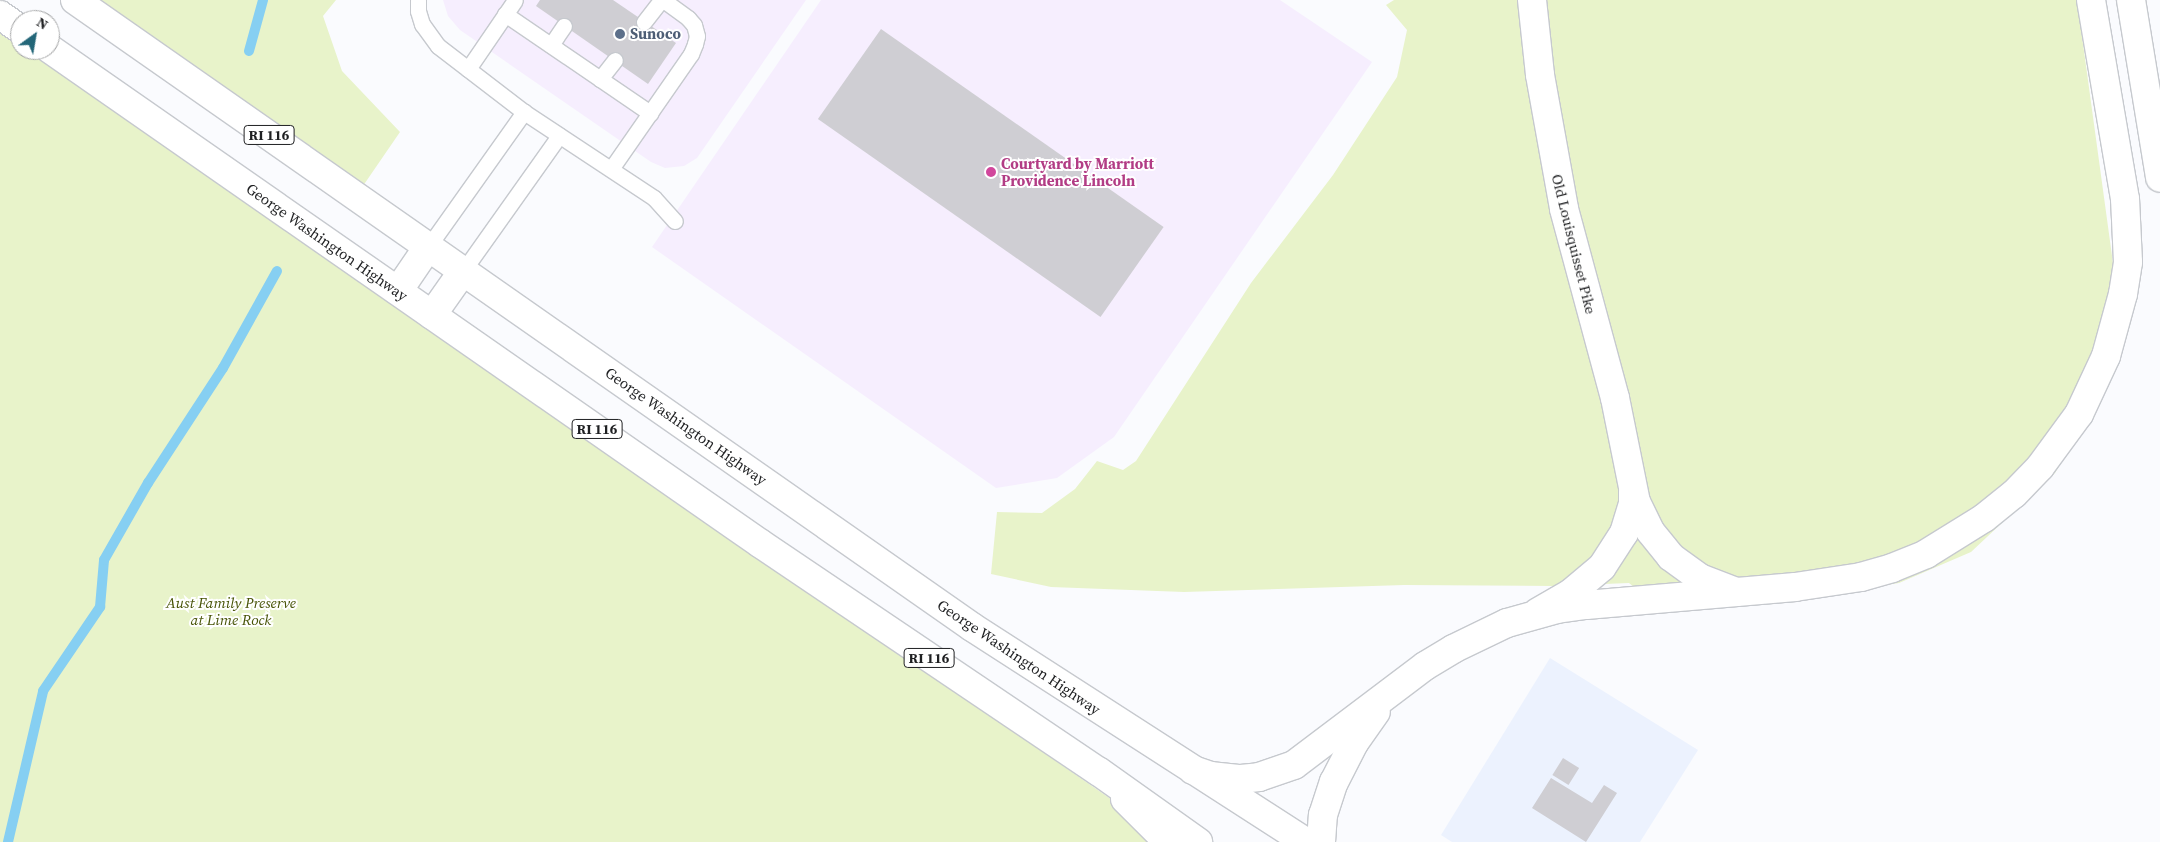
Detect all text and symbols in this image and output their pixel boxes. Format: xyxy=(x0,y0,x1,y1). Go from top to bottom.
north arrow xyxy=(10,10,60,60)
text: N xyxy=(33,12,52,34)
place label: Sunoco xyxy=(630,25,681,43)
marker: Sunoco xyxy=(614,28,626,40)
road number: RI 116 xyxy=(243,124,295,146)
place label: Courtyard by Marriott Providence Lincoln xyxy=(1001,154,1154,189)
marker: Courtyard by Marriott Providence Lincoln xyxy=(985,166,997,178)
street label: Old Louisquisset Pike xyxy=(1548,172,1600,316)
street label: George Washington Highway xyxy=(243,179,411,305)
street label: George Washington Highway xyxy=(602,363,770,489)
road number: RI 116 xyxy=(571,418,623,440)
park label: Aust Family Preserve at Lime Rock xyxy=(166,593,296,628)
street label: George Washington Highway xyxy=(934,595,1104,719)
road number: RI 116 xyxy=(903,646,955,670)

